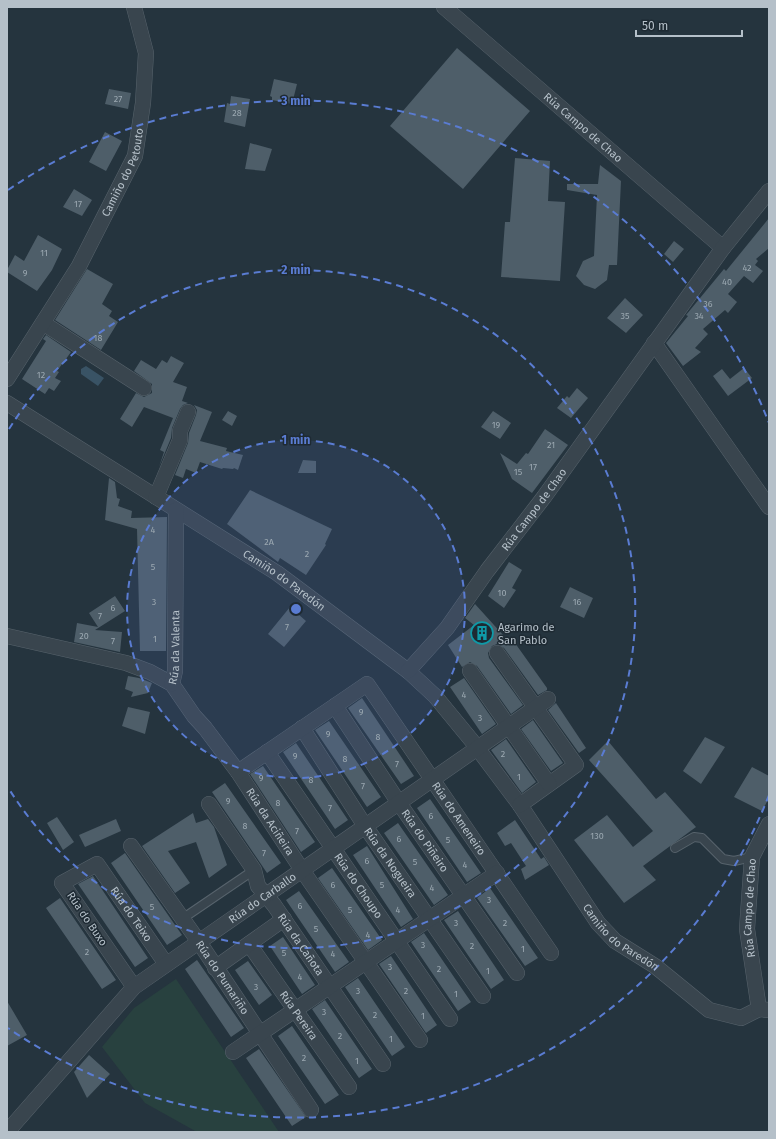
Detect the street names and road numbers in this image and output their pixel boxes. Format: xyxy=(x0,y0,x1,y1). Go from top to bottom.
street label: Rúa Campo de Chao xyxy=(541,90,625,165)
street label: Camiño do Petouto xyxy=(99,127,146,219)
street label: Rúa Campo de Chao xyxy=(499,466,569,553)
street label: Camiño do Paredón xyxy=(241,547,328,613)
street label: Rúa da Valenta xyxy=(166,610,182,686)
street label: Rúa do Ameneiro xyxy=(429,779,488,857)
street label: Rúa da Aciñeira xyxy=(244,786,297,858)
street label: Rúa do Piñeiro xyxy=(399,807,451,874)
street label: Rúa da Nogueira xyxy=(362,825,419,900)
street label: Rúa do Choupo xyxy=(332,851,386,921)
street label: Rúa Campo de Chao xyxy=(740,858,758,958)
street label: Rúa do Carballo xyxy=(226,870,299,926)
street label: Rúa do Teixo xyxy=(108,884,155,944)
street label: Rúa do Buxo xyxy=(64,889,110,949)
street label: Camiño do Paredón xyxy=(580,901,662,973)
street label: Rúa da Cañota xyxy=(275,911,327,978)
street label: Rúa do Pumariño xyxy=(193,938,252,1017)
street label: Rúa Pereira xyxy=(277,988,321,1042)

